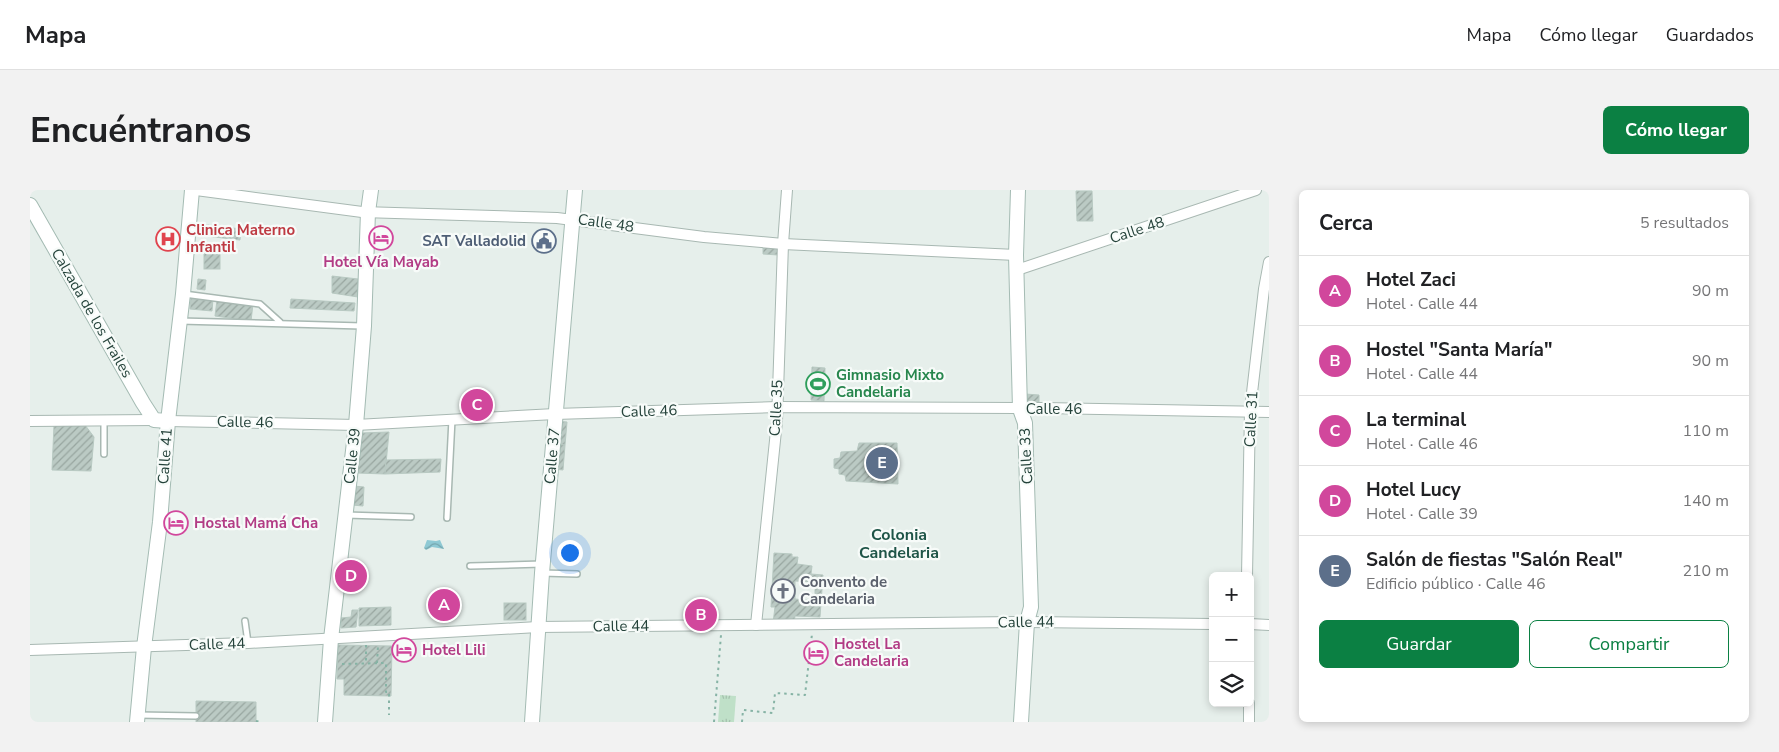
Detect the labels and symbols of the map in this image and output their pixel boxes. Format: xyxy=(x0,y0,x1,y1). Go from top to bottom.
street label: Calle 48 xyxy=(577,209,635,237)
street label: Calle 48 xyxy=(1107,212,1167,248)
place label: Clinica Materno Infantil xyxy=(186,220,295,257)
hotel icon: Hotel Vía Mayab xyxy=(368,225,394,251)
hospital icon: Clinica Materno Infantil xyxy=(155,226,181,252)
public building icon: SAT Valladolid xyxy=(531,228,557,254)
place label: SAT Valladolid xyxy=(422,231,526,251)
street label: Calzada de los Frailes xyxy=(47,245,137,381)
place label: Hotel Vía Mayab xyxy=(323,252,439,272)
place label: Gimnasio Mixto Candelaria xyxy=(836,365,945,402)
sports icon: Gimnasio Mixto Candelaria xyxy=(805,371,831,397)
street label: Calle 35 xyxy=(765,379,787,437)
pin: C xyxy=(461,386,493,424)
street label: Calle 31 xyxy=(1240,390,1262,448)
street label: Calle 46 xyxy=(1026,399,1082,419)
street label: Calle 46 xyxy=(620,400,678,422)
street label: Calle 46 xyxy=(217,412,273,432)
street label: Calle 41 xyxy=(153,427,177,485)
street label: Calle 39 xyxy=(339,427,365,485)
street label: Calle 37 xyxy=(540,427,564,485)
street label: Calle 33 xyxy=(1015,427,1037,485)
pin: E xyxy=(866,444,898,482)
hotel icon: Hostal Mamá Cha xyxy=(163,510,189,536)
place label: Hostal Mamá Cha xyxy=(194,513,318,533)
district label: Colonia Candelaria xyxy=(859,524,939,564)
your location xyxy=(557,540,583,566)
pin: D xyxy=(335,557,367,595)
place label: Convento de Candelaria xyxy=(800,572,887,609)
church icon: Convento de Candelaria xyxy=(770,578,796,604)
pin: A xyxy=(428,586,460,624)
pin: B xyxy=(685,596,717,634)
street label: Calle 44 xyxy=(998,612,1054,632)
street label: Calle 44 xyxy=(593,616,649,636)
street label: Calle 44 xyxy=(188,633,246,655)
place label: Hostel La Candelaria xyxy=(834,634,909,671)
hotel icon: Hotel Lili xyxy=(391,637,417,663)
place label: Hotel Lili xyxy=(422,640,486,660)
hotel icon: Hostel La Candelaria xyxy=(803,640,829,666)

